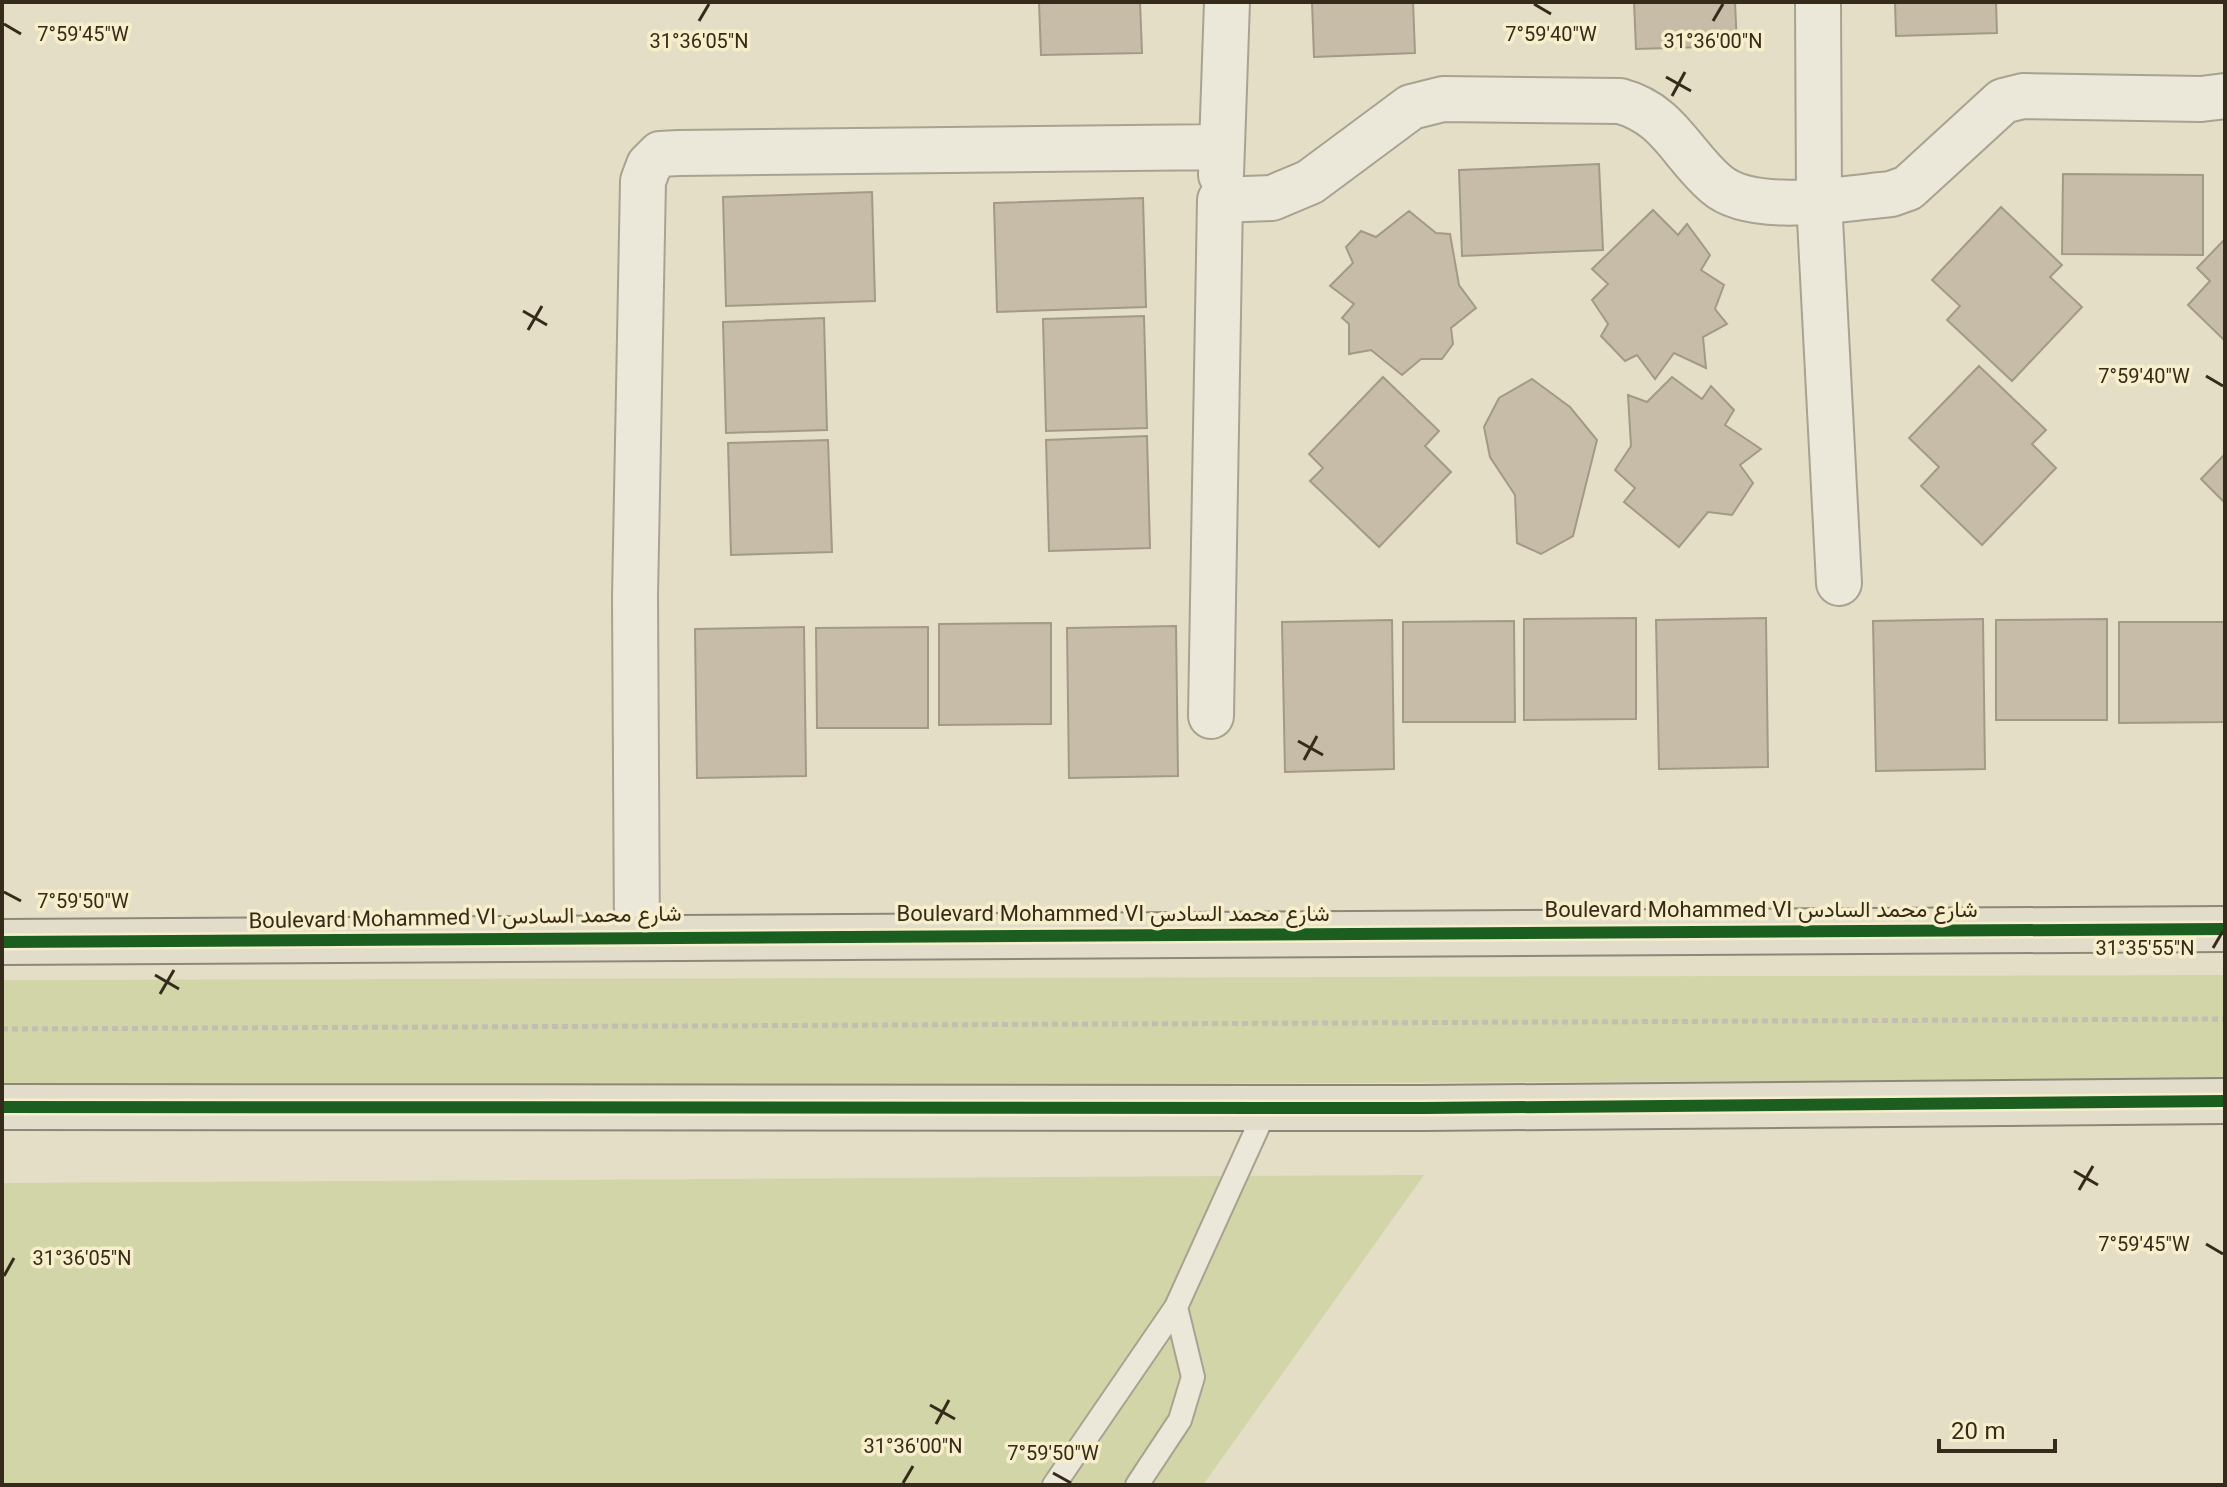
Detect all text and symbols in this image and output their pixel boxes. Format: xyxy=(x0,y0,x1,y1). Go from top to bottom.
text: 7°59'45"W xyxy=(37,20,129,52)
text: 7°59'40"W xyxy=(1505,20,1597,52)
text: 31°36'05"N xyxy=(649,27,749,59)
text: 31°36'00"N xyxy=(1663,27,1763,59)
text: 7°59'40"W xyxy=(2098,362,2190,394)
text: 7°59'50"W xyxy=(37,887,129,919)
street label: Boulevard Mohammed VI شارع محمد السادس xyxy=(1545,894,1978,929)
street label: Boulevard Mohammed VI شارع محمد السادس xyxy=(248,898,682,940)
street label: Boulevard Mohammed VI شارع محمد السادس xyxy=(897,898,1330,933)
text: 31°35'55"N xyxy=(2095,934,2195,966)
text: 7°59'45"W xyxy=(2098,1230,2190,1262)
text: 31°36'05"N xyxy=(32,1244,132,1276)
scale bar xyxy=(1939,1403,2055,1453)
text: 20 m xyxy=(1951,1414,2005,1452)
text: 31°36'00"N xyxy=(863,1432,963,1464)
text: 7°59'50"W xyxy=(1007,1439,1099,1471)

